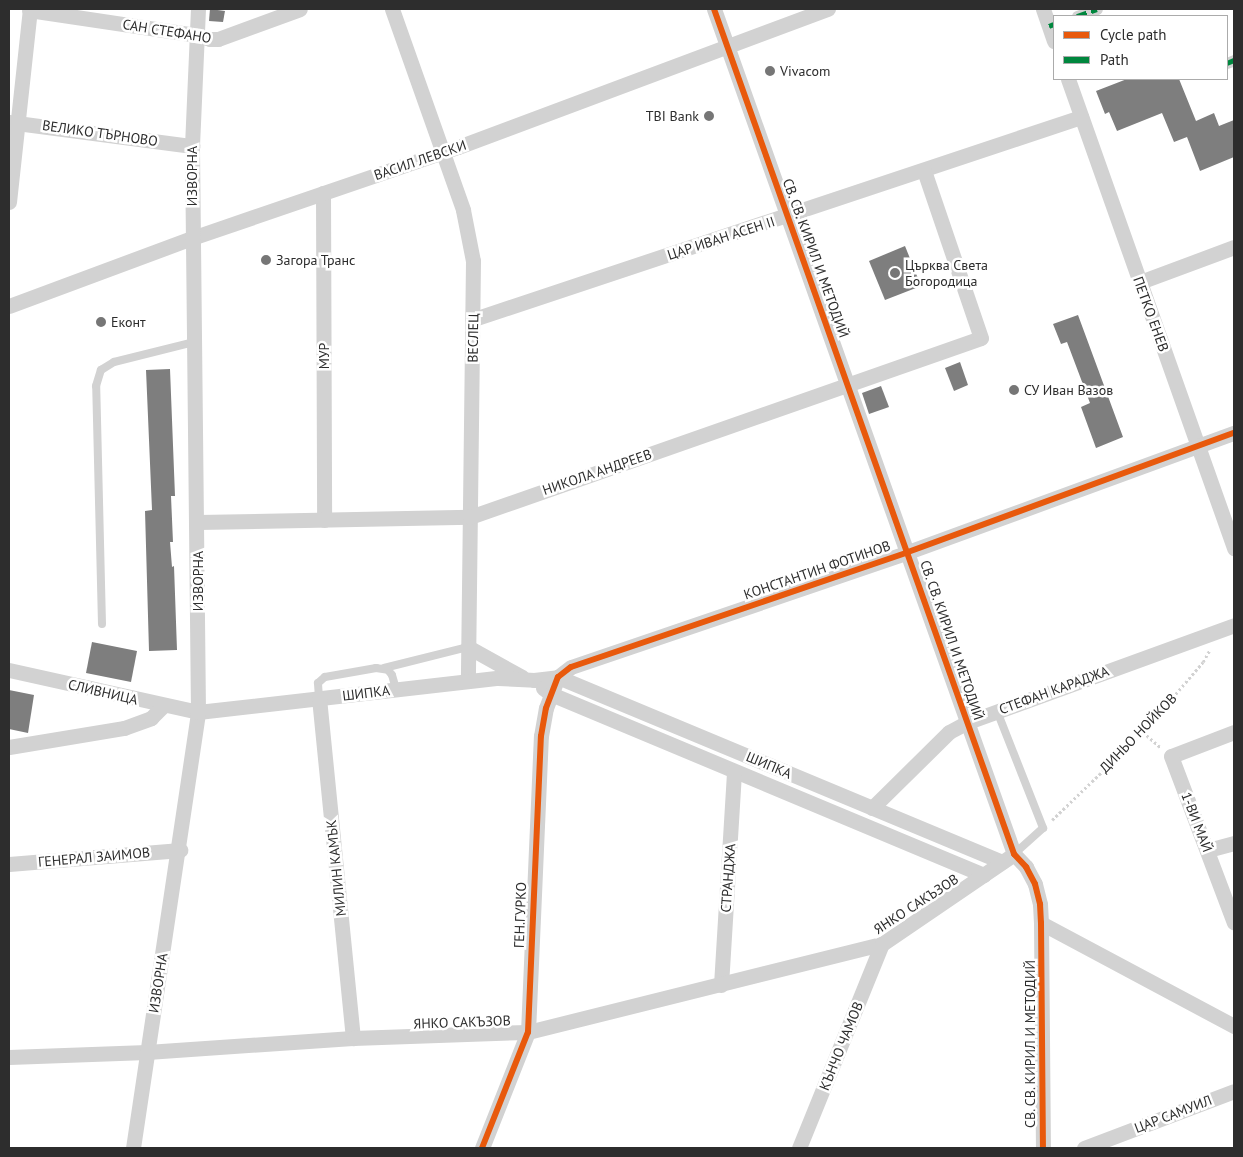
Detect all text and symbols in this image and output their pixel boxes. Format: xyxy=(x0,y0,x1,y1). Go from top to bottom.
legend xyxy=(1053,15,1228,80)
street label: САН СТЕФАНО xyxy=(121,16,213,46)
text: Cycle path xyxy=(1100,25,1166,44)
text: Path xyxy=(1100,50,1129,69)
place label: Vivacom xyxy=(780,63,830,79)
marker: Vivacom xyxy=(764,65,776,77)
place label: TBI Bank xyxy=(646,108,699,124)
marker: TBI Bank xyxy=(703,110,715,122)
street label: ВЕЛИКО ТЪРНОВО xyxy=(41,117,159,149)
street label: ВАСИЛ ЛЕВСКИ xyxy=(372,136,468,184)
street label: ИЗВОРНА xyxy=(184,146,200,206)
street label: СВ. СВ. КИРИЛ И МЕТОДИЙ xyxy=(779,175,853,341)
street label: ЦАР ИВАН АСЕН II xyxy=(665,213,777,263)
place label: Загора Транс xyxy=(276,252,356,268)
marker: Загора Транс xyxy=(260,254,272,266)
place label: Църква Света Богородица xyxy=(905,257,988,290)
marker: Църква Света Богородица xyxy=(889,267,901,279)
street label: ПЕТКО ЕНЕВ xyxy=(1130,274,1172,354)
street label: ВЕСЛЕЦ xyxy=(464,313,482,363)
place label: Еконт xyxy=(111,314,146,330)
marker: Еконт xyxy=(95,316,107,328)
street label: МУР xyxy=(316,343,332,369)
place label: СУ Иван Вазов xyxy=(1024,382,1114,398)
marker: СУ Иван Вазов xyxy=(1008,384,1020,396)
street label: НИКОЛА АНДРЕЕВ xyxy=(540,445,654,499)
street label: КОНСТАНТИН ФОТИНОВ xyxy=(741,537,893,603)
street label: ИЗВОРНА xyxy=(190,551,206,611)
street label: СВ. СВ. КИРИЛ И МЕТОДИЙ xyxy=(916,557,988,723)
street label: СТЕФАН КАРАДЖА xyxy=(997,662,1111,718)
street label: СЛИВНИЦА xyxy=(66,676,140,708)
street label: ШИПКА xyxy=(341,682,391,704)
street label: ДИНЬО НОЙКОВ xyxy=(1096,690,1180,776)
street label: ШИПКА xyxy=(744,748,794,782)
street label: 1-ВИ МАЙ xyxy=(1178,790,1216,854)
street label: МИЛИН КАМЪК xyxy=(323,819,349,917)
street label: СТРАНДЖА xyxy=(717,843,739,913)
street label: ГЕНЕРАЛ ЗАИМОВ xyxy=(37,844,151,870)
street label: ЯНКО САКЪЗОВ xyxy=(871,870,961,938)
street label: ГЕН.ГУРКО xyxy=(510,882,530,948)
street label: ИЗВОРНА xyxy=(145,952,171,1014)
street label: СВ. СВ. КИРИЛ И МЕТОДИЙ xyxy=(1022,959,1038,1129)
street label: КЪНЧО ЧАМОВ xyxy=(816,999,866,1093)
street label: ЯНКО САКЪЗОВ xyxy=(413,1012,511,1032)
street label: ЦАР САМУИЛ xyxy=(1132,1091,1214,1137)

